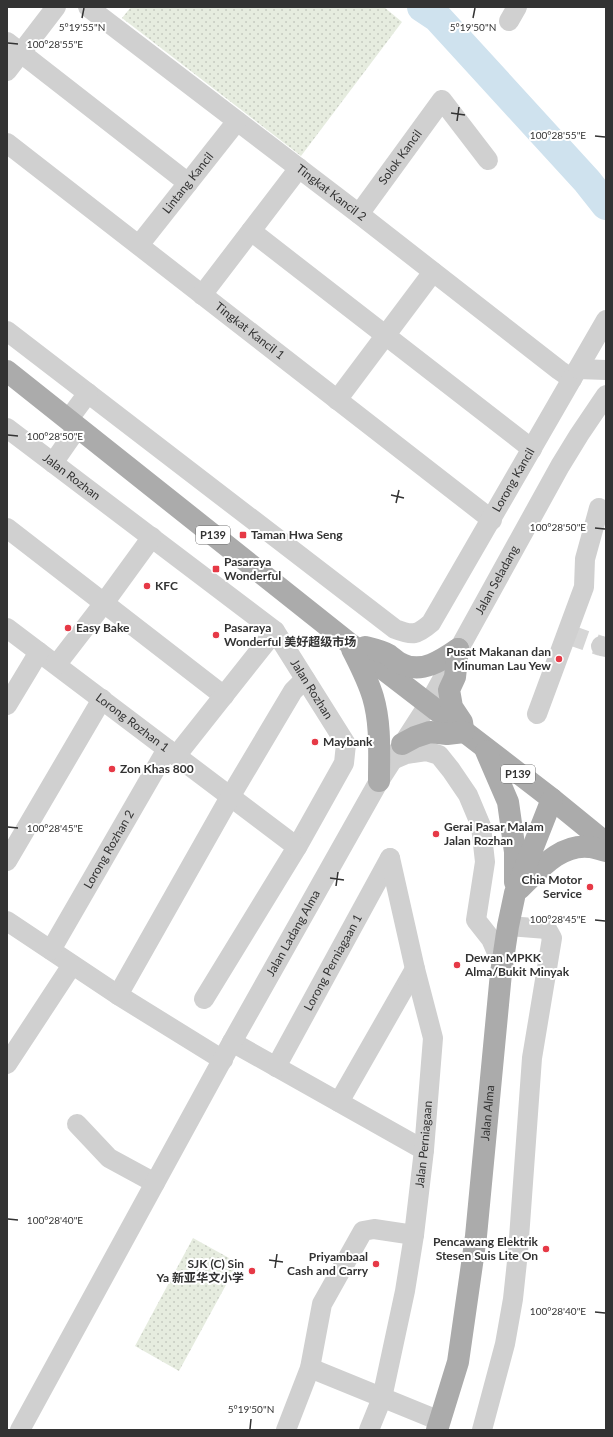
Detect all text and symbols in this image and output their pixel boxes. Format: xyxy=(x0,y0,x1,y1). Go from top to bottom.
text: 5°19'55"N xyxy=(59,21,105,33)
text: 5°19'50"N xyxy=(450,21,496,33)
text: 100°28'55"E xyxy=(27,38,83,50)
street label: Solok Kancil xyxy=(375,127,425,187)
text: 100°28'55"E xyxy=(530,129,586,141)
street label: Lintang Kancil xyxy=(159,149,216,216)
street label: Tingkat Kancil 2 xyxy=(293,161,370,224)
street label: Tingkat Kancil 1 xyxy=(212,299,288,362)
text: 100°28'50"E xyxy=(27,430,83,442)
street label: Lorong Kancil xyxy=(489,445,538,515)
street label: Jalan Rozhan xyxy=(40,450,104,503)
text: 100°28'50"E xyxy=(530,521,586,533)
road number: P139 xyxy=(196,526,230,544)
place label: Taman Hwa Seng xyxy=(251,527,343,542)
marker: Taman Hwa Seng xyxy=(238,530,248,540)
street label: Jalan Seladang xyxy=(472,542,522,617)
place label: Pasaraya Wonderful xyxy=(224,554,281,583)
marker: Pasaraya Wonderful xyxy=(211,564,221,574)
place label: KFC xyxy=(155,578,178,593)
marker: KFC xyxy=(142,581,152,591)
place label: Easy Bake xyxy=(76,620,130,635)
place label: Pasaraya Wonderful 美好超级市场 xyxy=(224,620,356,649)
marker: Easy Bake xyxy=(63,623,73,633)
marker: Pasaraya Wonderful 美好超级市场 xyxy=(211,630,221,640)
place label: Pusat Makanan dan Minuman Lau Yew xyxy=(446,644,551,673)
marker: Pusat Makanan dan Minuman Lau Yew xyxy=(554,654,564,664)
street label: Jalan Rozhan xyxy=(288,656,336,722)
street label: Lorong Rozhan 1 xyxy=(93,690,172,755)
place label: Maybank xyxy=(323,734,373,749)
marker: Maybank xyxy=(310,737,320,747)
place label: Zon Khas 800 xyxy=(120,761,194,776)
marker: Zon Khas 800 xyxy=(107,764,117,774)
road number: P139 xyxy=(501,765,535,783)
street label: Lorong Rozhan 2 xyxy=(80,807,137,891)
place label: Gerai Pasar Malam Jalan Rozhan xyxy=(444,819,544,848)
text: 100°28'45"E xyxy=(27,822,83,834)
marker: Gerai Pasar Malam Jalan Rozhan xyxy=(431,829,441,839)
place label: Chia Motor Service xyxy=(522,872,583,901)
marker: Chia Motor Service xyxy=(585,882,595,892)
street label: Jalan Ladang Alma xyxy=(263,887,323,979)
street label: Lorong Perniagaan 1 xyxy=(300,911,365,1013)
text: 100°28'45"E xyxy=(530,913,586,925)
place label: Dewan MPKK Alma/Bukit Minyak xyxy=(464,950,570,979)
marker: Dewan MPKK Alma/Bukit Minyak xyxy=(452,960,462,970)
street label: Jalan Alma xyxy=(477,1084,497,1141)
street label: Jalan Perniagaan xyxy=(412,1100,435,1189)
text: 100°28'40"E xyxy=(27,1214,83,1226)
place label: Pencawang Elektrik Stesen Suis Lite On xyxy=(433,1234,539,1263)
marker: Pencawang Elektrik Stesen Suis Lite On xyxy=(541,1244,551,1254)
place label: Priyambaal Cash and Carry xyxy=(287,1249,369,1278)
place label: SJK (C) Sin Ya 新亚华文小学 xyxy=(156,1256,244,1285)
marker: Priyambaal Cash and Carry xyxy=(371,1259,381,1269)
marker: SJK (C) Sin Ya 新亚华文小学 xyxy=(247,1266,257,1276)
text: 100°28'40"E xyxy=(530,1305,586,1317)
text: 5°19'50"N xyxy=(228,1403,274,1415)

